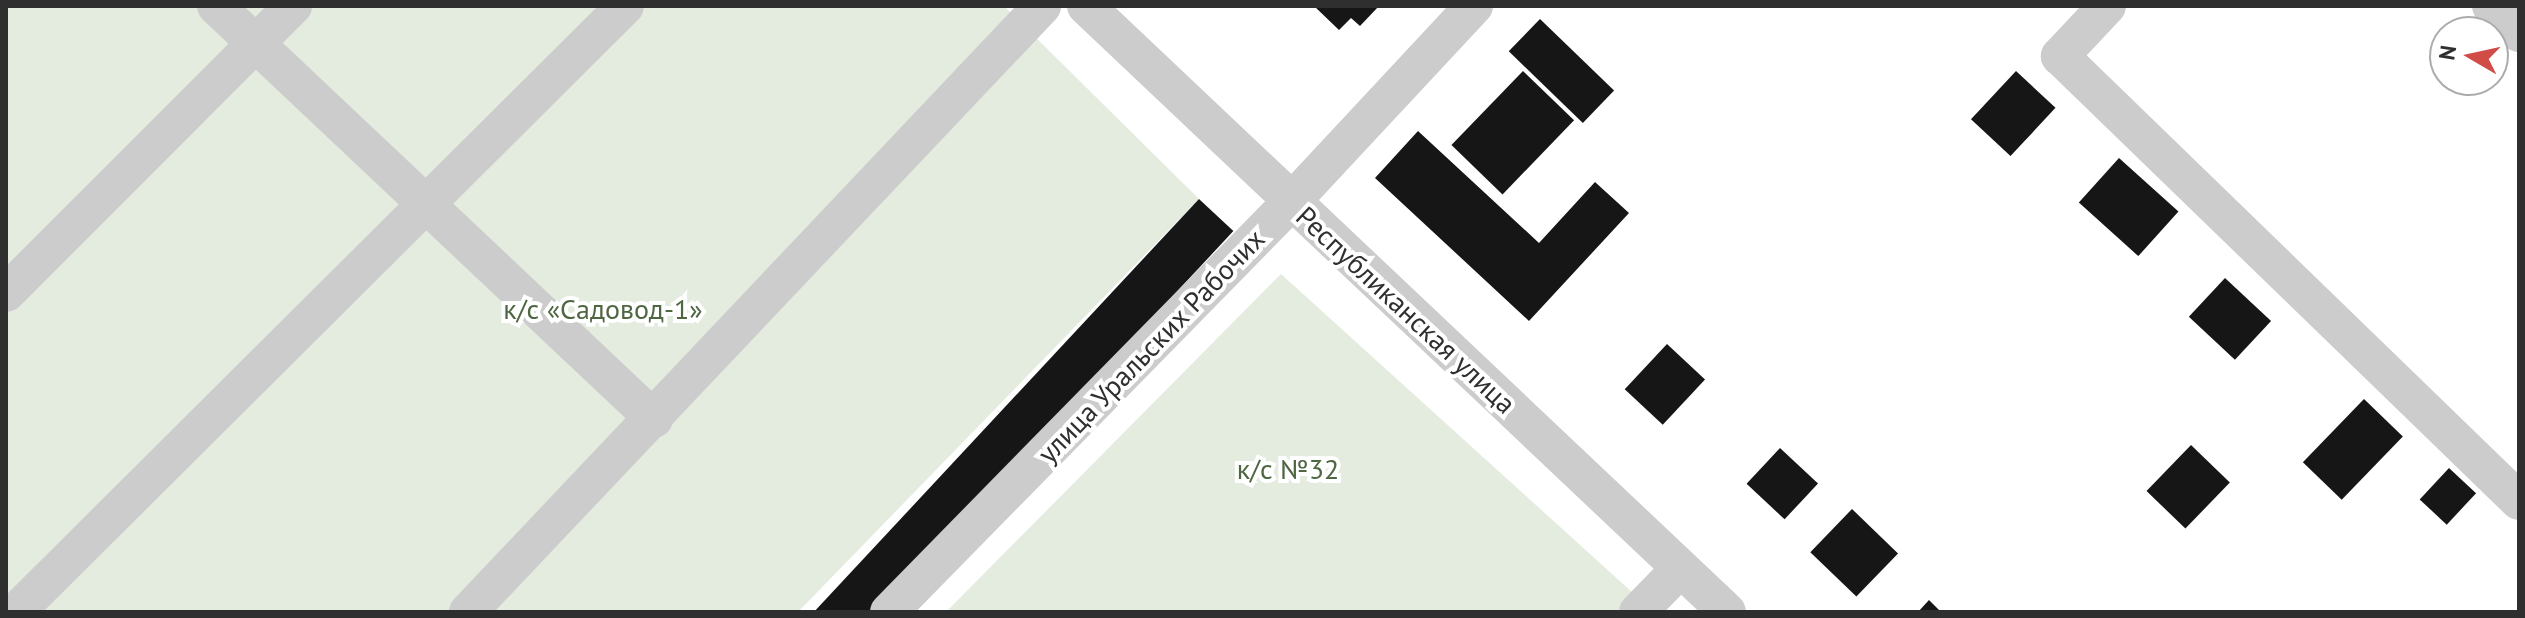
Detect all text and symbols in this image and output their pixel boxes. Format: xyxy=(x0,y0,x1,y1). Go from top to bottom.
north arrow xyxy=(2429,16,2509,96)
text: N xyxy=(2432,43,2462,62)
street label: Республиканская улица xyxy=(1289,200,1523,420)
street label: улица Уральских Рабочих xyxy=(1030,221,1272,471)
park label: к/с «Садовод-1» xyxy=(503,292,703,326)
park label: к/с №32 xyxy=(1237,452,1339,486)

